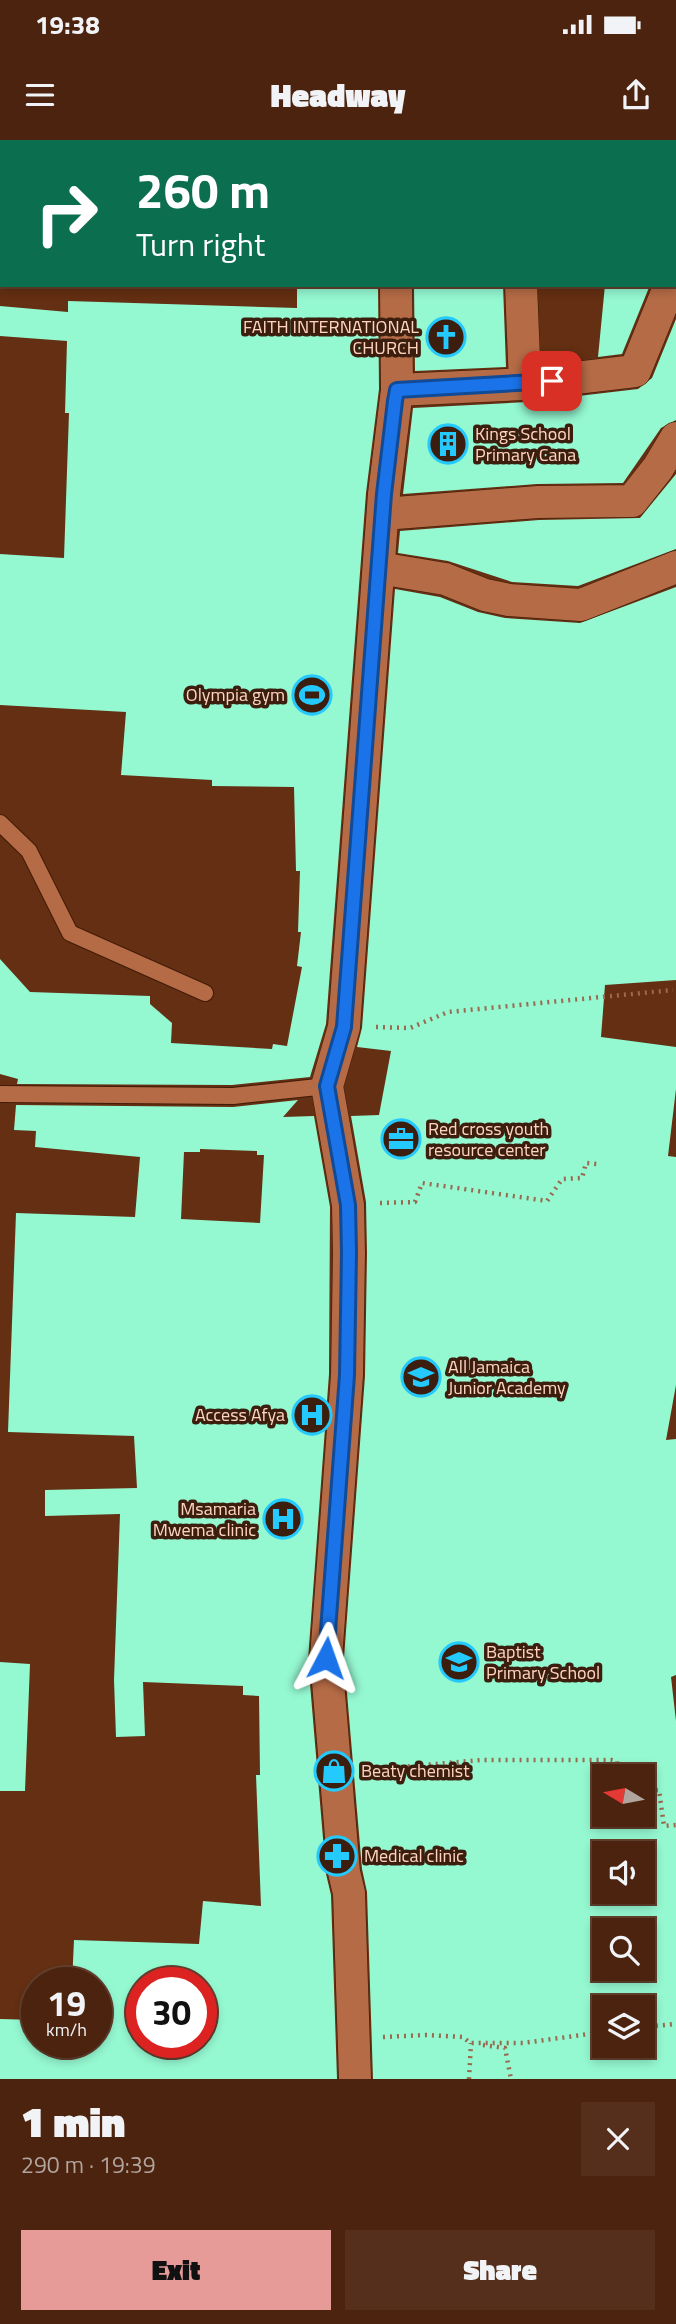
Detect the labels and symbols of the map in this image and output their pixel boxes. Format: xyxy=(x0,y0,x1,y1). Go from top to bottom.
place label: FAITH INTERNATIONAL CHURCH xyxy=(243,313,419,361)
church icon: FAITH INTERNATIONAL CHURCH xyxy=(425,316,467,358)
pin xyxy=(522,351,582,411)
place label: Kings School Primary Cana xyxy=(475,420,576,468)
building icon: Kings School Primary Cana xyxy=(427,423,469,465)
sports icon: Olympia gym xyxy=(291,674,333,716)
place label: Olympia gym xyxy=(186,681,285,708)
place label: Red cross youth resource center xyxy=(428,1115,549,1163)
office icon: Red cross youth resource center xyxy=(380,1118,422,1160)
place label: All Jamaica Junior Academy xyxy=(448,1353,566,1401)
school or university icon: All Jamaica Junior Academy xyxy=(400,1356,442,1398)
hospital icon: Access Afya xyxy=(291,1394,333,1436)
place label: Access Afya xyxy=(195,1401,285,1428)
place label: Msamaria Mwema clinic xyxy=(153,1495,256,1543)
hospital icon: Msamaria Mwema clinic xyxy=(262,1498,304,1540)
position arrow xyxy=(289,1621,363,1695)
place label: Baptist Primary School xyxy=(486,1638,600,1686)
school or university icon: Baptist Primary School xyxy=(438,1641,480,1683)
shop icon: Beaty chemist xyxy=(313,1750,355,1792)
place label: Beaty chemist xyxy=(361,1757,470,1784)
north arrow xyxy=(592,1764,654,1827)
pharmacy icon: Medical clinic xyxy=(316,1835,358,1877)
place label: Medical clinic xyxy=(364,1842,464,1869)
speed limit sign: 30 xyxy=(126,1967,217,2058)

